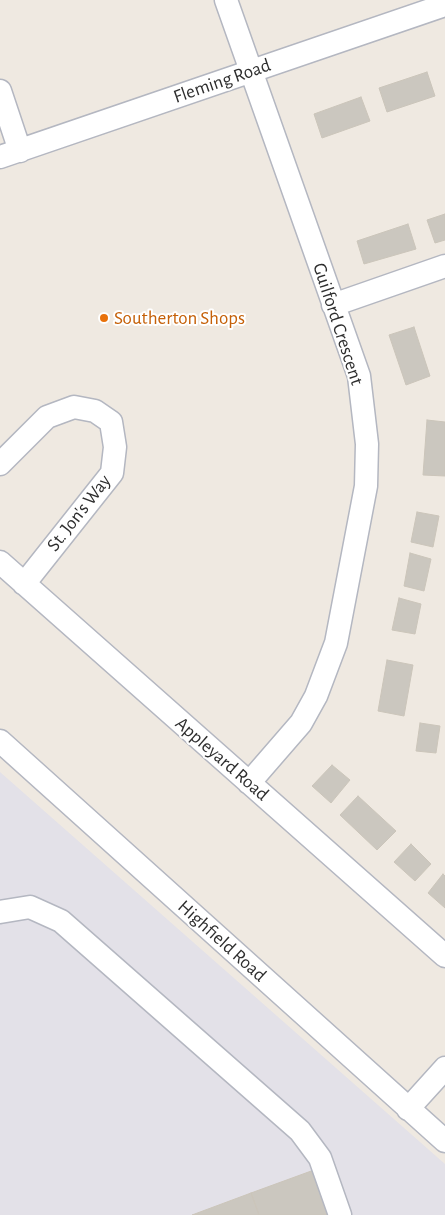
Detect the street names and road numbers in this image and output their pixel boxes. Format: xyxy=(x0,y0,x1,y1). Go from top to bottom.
street label: Fleming Road xyxy=(170,54,274,108)
street label: Guilford Crescent xyxy=(308,260,368,388)
street label: St. Jon's Way xyxy=(42,470,116,556)
street label: Appleyard Road xyxy=(170,712,274,806)
street label: Highfield Road xyxy=(173,895,271,987)

